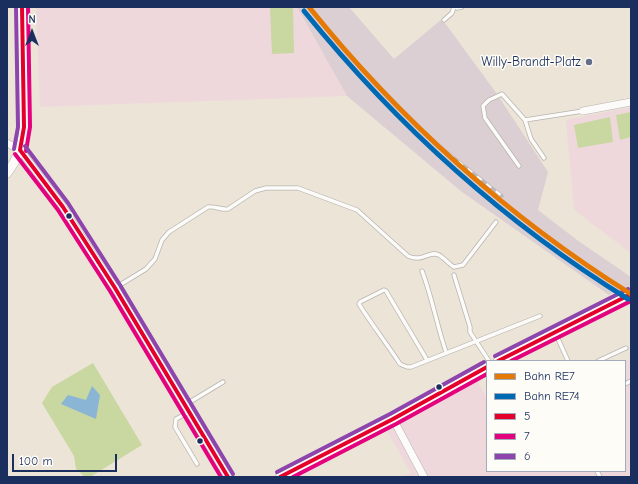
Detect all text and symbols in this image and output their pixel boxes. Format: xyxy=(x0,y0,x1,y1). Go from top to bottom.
north arrow xyxy=(12,12,52,52)
text: N xyxy=(28,13,36,26)
place label: Willy-Brandt-Platz xyxy=(481,54,581,70)
marker: Willy-Brandt-Platz xyxy=(584,57,594,67)
unlabelled marker xyxy=(64,211,74,221)
legend xyxy=(486,360,626,472)
text: Bahn RE7 xyxy=(524,369,575,383)
unlabelled marker xyxy=(434,382,444,392)
text: Bahn RE74 xyxy=(524,389,580,403)
text: 5 xyxy=(524,409,531,423)
text: 7 xyxy=(524,429,530,443)
unlabelled marker xyxy=(195,436,205,446)
scale bar xyxy=(14,446,119,472)
text: 6 xyxy=(524,449,531,463)
text: 100 m xyxy=(19,454,52,468)

